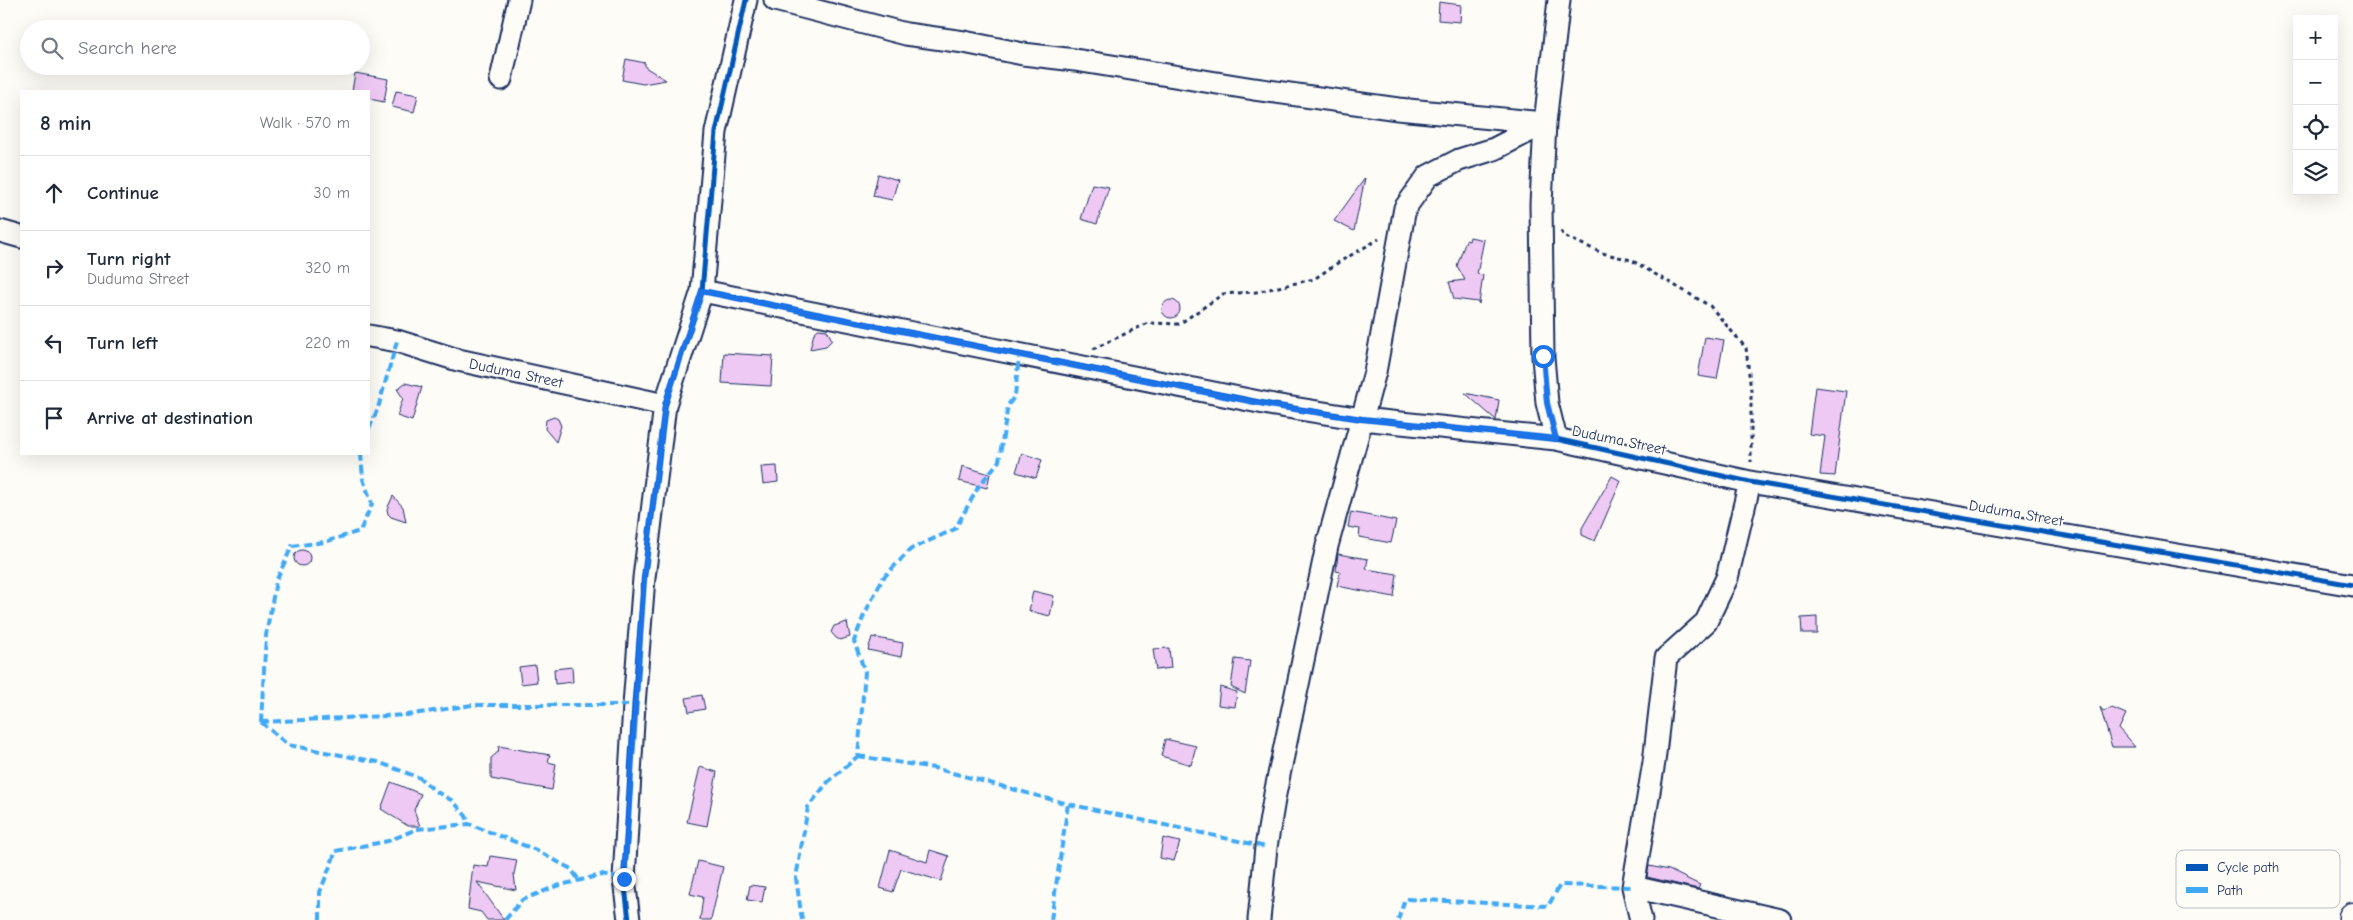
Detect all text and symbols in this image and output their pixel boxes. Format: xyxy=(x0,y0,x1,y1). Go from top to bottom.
map controls xyxy=(2293,15,2338,195)
button: + xyxy=(2293,15,2338,60)
search box xyxy=(20,20,370,75)
icon: search xyxy=(38,34,66,62)
text: Search here xyxy=(78,37,177,59)
button: − xyxy=(2293,60,2338,105)
button: locate xyxy=(2293,105,2338,150)
text: 8 min xyxy=(40,111,91,135)
text: Walk · 570 m xyxy=(260,114,350,132)
button: layers xyxy=(2293,150,2338,195)
icon: ahead xyxy=(40,179,68,207)
text: Continue xyxy=(87,182,159,204)
text: 30 m xyxy=(314,184,350,202)
text: Turn right xyxy=(87,248,171,270)
icon: right xyxy=(40,254,68,282)
text: 320 m xyxy=(305,259,350,277)
text: Duduma Street xyxy=(87,270,189,288)
icon: left xyxy=(40,329,68,357)
text: Turn left xyxy=(87,332,158,354)
text: 220 m xyxy=(305,334,350,352)
route start xyxy=(1532,345,1555,368)
street label: Duduma Street xyxy=(467,354,565,392)
icon: arrive xyxy=(40,404,68,432)
text: Arrive at destination xyxy=(87,407,253,429)
street label: Duduma Street xyxy=(1570,421,1668,459)
street label: Duduma Street xyxy=(1967,496,2065,530)
legend xyxy=(2176,850,2340,908)
text: Cycle path xyxy=(2217,859,2279,876)
route end xyxy=(613,868,636,891)
text: Path xyxy=(2217,882,2243,899)

